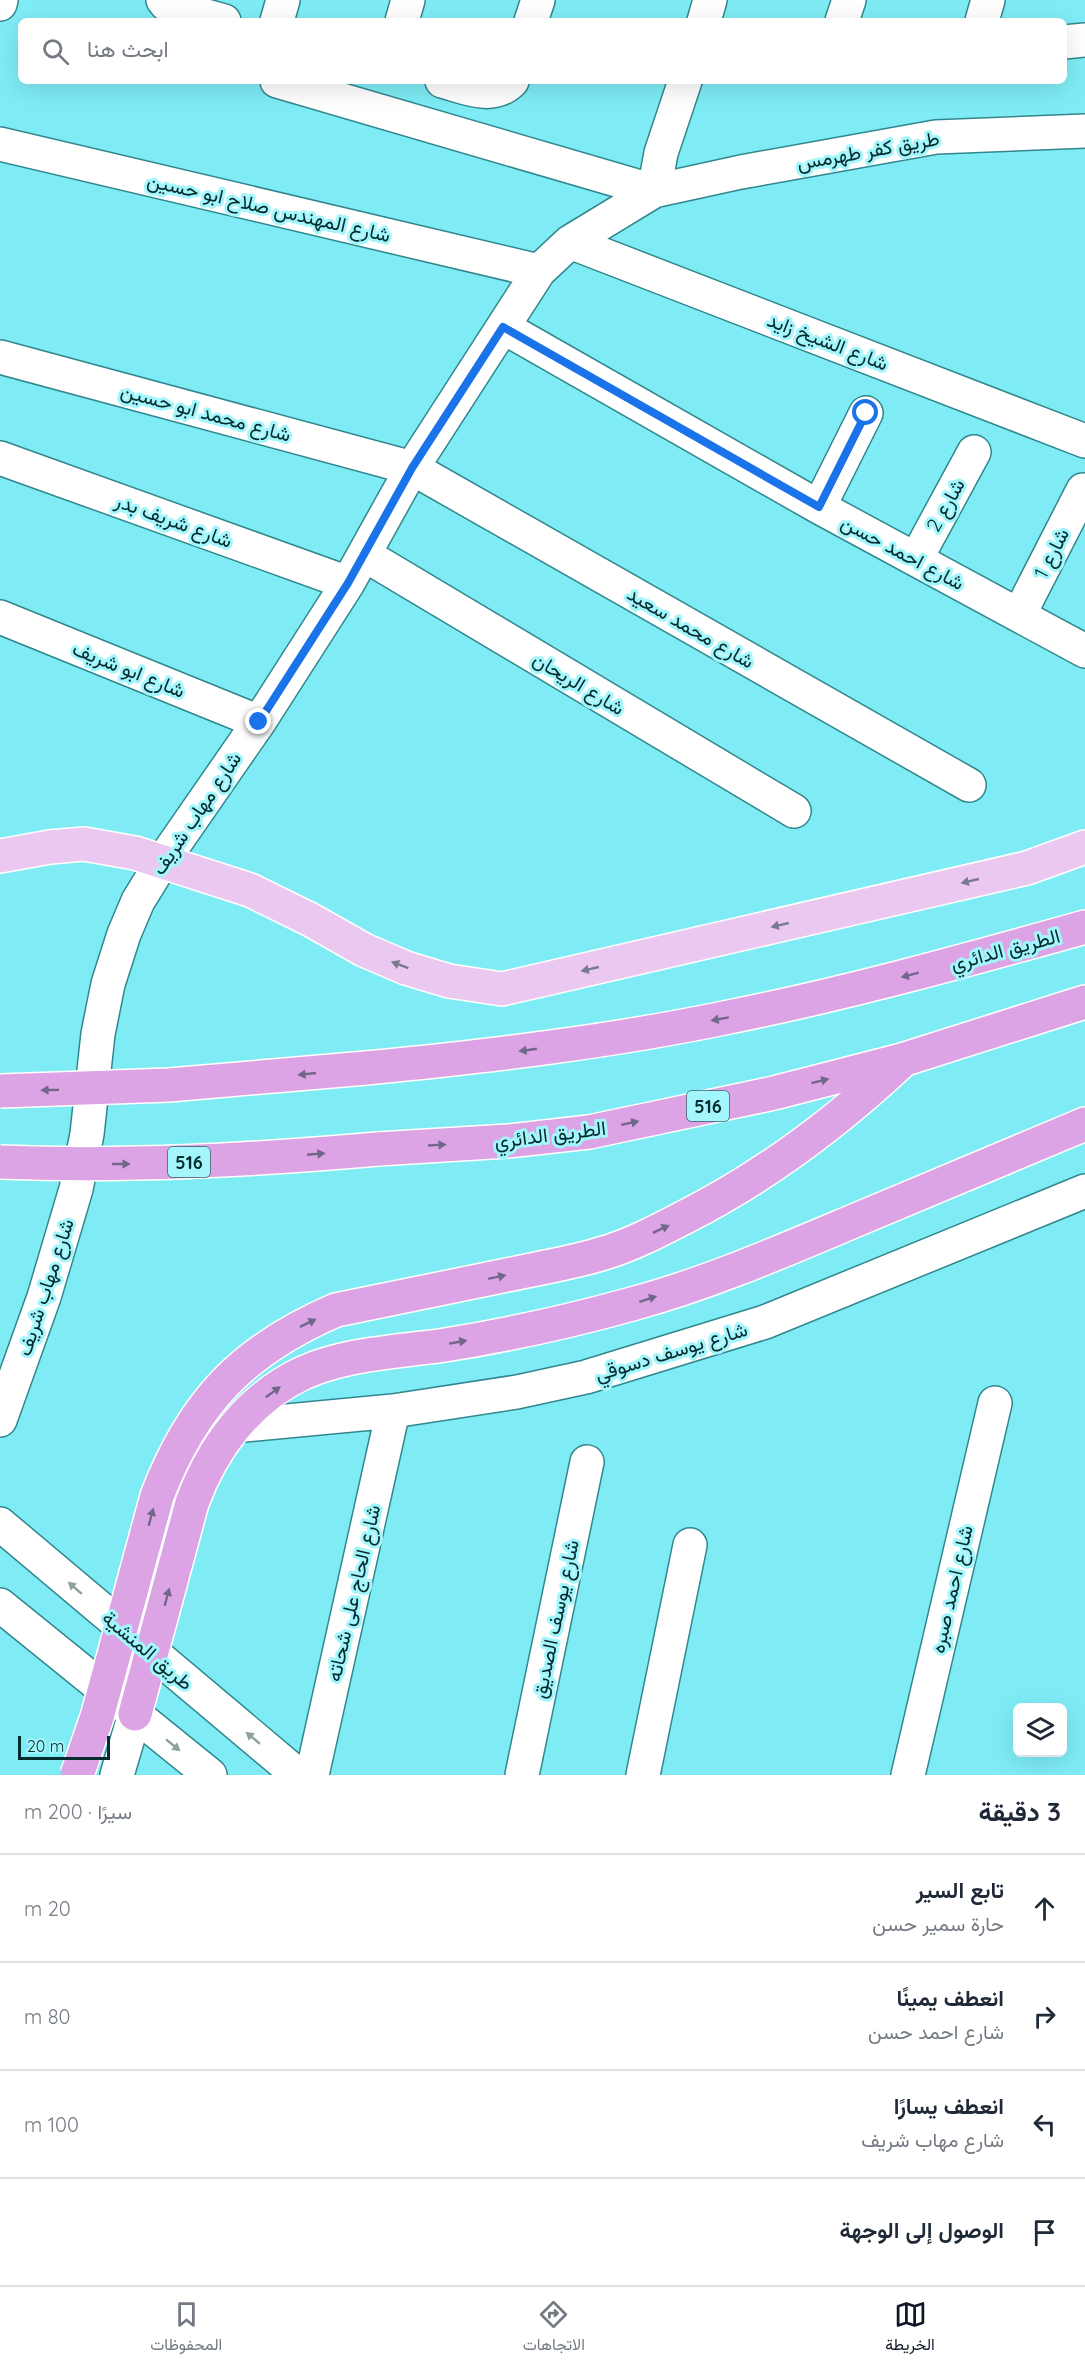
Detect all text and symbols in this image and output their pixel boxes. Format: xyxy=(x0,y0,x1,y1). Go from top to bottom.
search box xyxy=(18,18,1067,84)
icon: search xyxy=(39,35,72,68)
text: ابحث هنا xyxy=(87,35,169,63)
street label: طريق كفر طهرمس xyxy=(795,125,941,176)
street label: شارع المهندس صلاح ابو حسين xyxy=(144,167,393,249)
street label: شارع الشيخ زايد xyxy=(763,306,892,377)
street label: شارع محمد ابو حسين xyxy=(118,377,294,449)
route start xyxy=(852,399,878,425)
street label: شارع 2 xyxy=(920,474,971,537)
street label: شارع شريف بدر xyxy=(110,487,236,555)
street label: شارع احمد حسن xyxy=(836,509,969,597)
street label: شارع 1 xyxy=(1028,524,1076,583)
street label: شارع محمد سعيد xyxy=(622,581,759,675)
street label: شارع ابو شريف xyxy=(68,635,189,705)
street label: شارع الريحان xyxy=(528,646,629,722)
route end xyxy=(245,708,271,734)
street label: شارع مهاب شريف xyxy=(146,747,248,880)
one-way arrow xyxy=(960,877,979,887)
one-way arrow xyxy=(770,921,789,931)
street label: الطريق الدائري xyxy=(947,922,1064,980)
one-way arrow xyxy=(391,960,409,969)
one-way arrow xyxy=(580,965,599,974)
one-way arrow xyxy=(901,970,919,980)
one-way arrow xyxy=(710,1015,729,1024)
one-way arrow xyxy=(518,1046,537,1055)
one-way arrow xyxy=(298,1069,317,1078)
one-way arrow xyxy=(811,1076,830,1086)
one-way arrow xyxy=(41,1086,60,1095)
road number: 516 xyxy=(687,1091,729,1121)
street label: الطريق الدائري xyxy=(493,1115,608,1158)
one-way arrow xyxy=(621,1118,640,1127)
one-way arrow xyxy=(427,1141,446,1150)
road number: 516 xyxy=(168,1147,210,1177)
one-way arrow xyxy=(307,1149,326,1159)
one-way arrow xyxy=(112,1159,131,1169)
street label: شارع مهاب شريف xyxy=(11,1215,81,1359)
one-way arrow xyxy=(653,1225,670,1234)
one-way arrow xyxy=(487,1272,506,1281)
one-way arrow xyxy=(639,1294,657,1303)
street label: شارع يوسف دسوقي xyxy=(592,1316,752,1391)
one-way arrow xyxy=(299,1318,316,1327)
one-way arrow xyxy=(449,1338,468,1347)
one-way arrow xyxy=(264,1386,280,1398)
street label: شارع الحاج على شحاته xyxy=(321,1502,387,1684)
one-way arrow xyxy=(147,1508,157,1526)
street label: شارع احمد صبره xyxy=(924,1523,980,1656)
street label: شارع يوسف الصديق xyxy=(526,1537,586,1701)
one-way arrow xyxy=(68,1582,83,1595)
one-way arrow xyxy=(162,1588,172,1606)
street label: طريق المنشية xyxy=(97,1605,199,1696)
map controls xyxy=(1013,1703,1067,1757)
button: layers xyxy=(1013,1703,1067,1757)
one-way arrow xyxy=(245,1731,261,1744)
scale bar xyxy=(18,1733,110,1760)
text: 20 m xyxy=(27,1736,64,1756)
one-way arrow xyxy=(165,1738,180,1750)
text: 3 دقيقة xyxy=(978,1795,1061,1828)
text: سيرًا · 200 m xyxy=(24,1799,132,1824)
text: تابع السير xyxy=(916,1876,1004,1904)
icon: ahead xyxy=(1028,1892,1061,1925)
text: 20 m xyxy=(24,1896,71,1921)
text: حارة سمير حسن xyxy=(872,1911,1004,1936)
text: انعطف يمينًا xyxy=(896,1984,1004,2012)
icon: right xyxy=(1028,2000,1061,2033)
text: 80 m xyxy=(24,2004,70,2029)
text: شارع احمد حسن xyxy=(868,2019,1004,2044)
text: انعطف يسارًا xyxy=(894,2092,1004,2120)
icon: left xyxy=(1028,2108,1061,2141)
text: 100 m xyxy=(24,2112,79,2137)
text: شارع مهاب شريف xyxy=(861,2127,1004,2152)
text: الوصول إلى الوجهة xyxy=(840,2216,1004,2244)
icon: arrive xyxy=(1028,2216,1061,2249)
tab: المحفوظات xyxy=(150,2298,222,2359)
tab: الاتجاهات xyxy=(523,2298,585,2359)
tab: الخريطة xyxy=(885,2298,935,2359)

